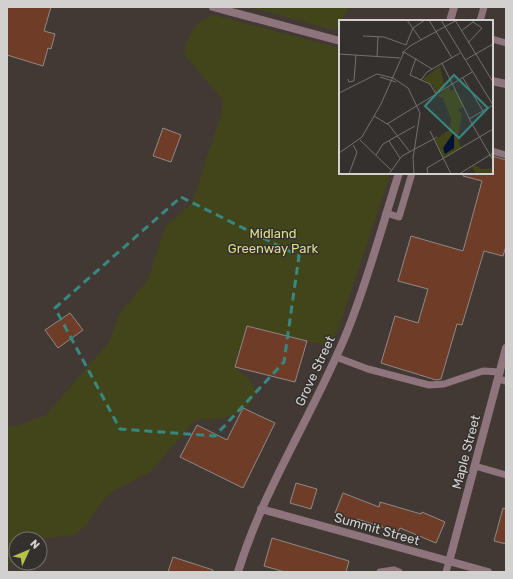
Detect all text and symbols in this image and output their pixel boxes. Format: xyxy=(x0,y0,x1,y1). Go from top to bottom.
inset map xyxy=(339,20,493,174)
park label: Midland Greenway Park xyxy=(228,226,318,256)
street label: Grove Street xyxy=(292,333,338,409)
street label: Maple Street xyxy=(449,413,483,491)
street label: Summit Street xyxy=(333,510,421,548)
north arrow xyxy=(8,531,48,571)
text: N xyxy=(27,537,42,552)

